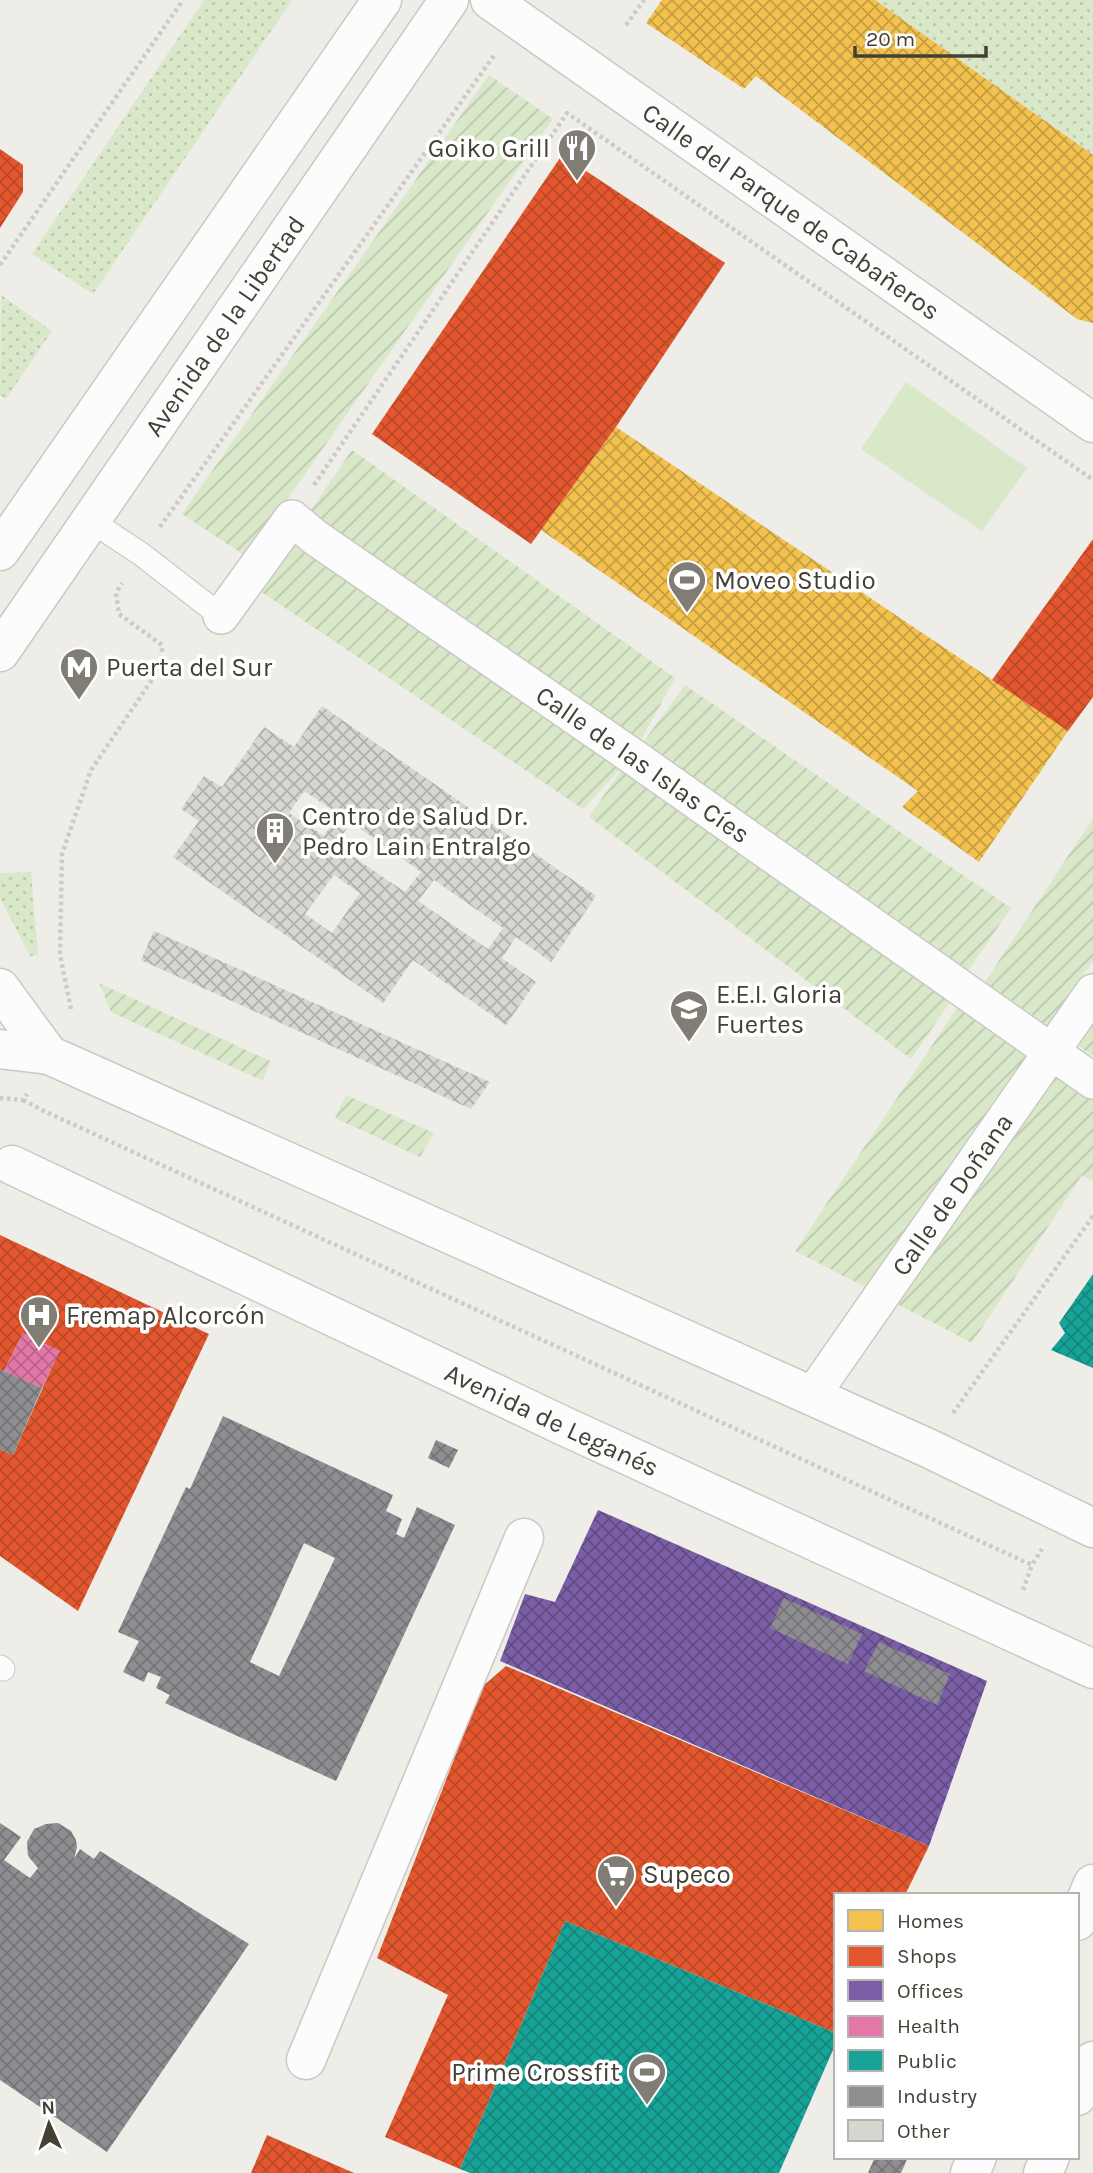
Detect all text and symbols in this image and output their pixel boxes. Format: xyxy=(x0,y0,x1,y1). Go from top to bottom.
scale bar xyxy=(855,14,986,58)
text: 20 m xyxy=(866,27,915,51)
street label: Calle del Parque de Cabañeros xyxy=(636,96,946,326)
restaurant icon: Goiko Grill xyxy=(556,127,598,182)
place label: Goiko Grill xyxy=(428,133,550,164)
street label: Avenida de la Libertad xyxy=(138,210,311,442)
sports icon: Moveo Studio xyxy=(666,559,708,614)
place label: Moveo Studio xyxy=(714,565,876,596)
metro station icon: Puerta del Sur xyxy=(58,646,100,701)
place label: Puerta del Sur xyxy=(106,652,273,683)
street label: Calle de las Islas Cíes xyxy=(530,679,756,850)
place label: Centro de Salud Dr. Pedro Lain Entralgo xyxy=(302,801,531,862)
building icon: Centro de Salud Dr. Pedro Lain Entralgo xyxy=(254,810,296,865)
place label: E.E.I. Gloria Fuertes xyxy=(716,979,842,1040)
school or university icon: E.E.I. Gloria Fuertes xyxy=(668,988,710,1043)
street label: Calle de Doñana xyxy=(885,1107,1019,1281)
hospital icon: Fremap Alcorcón xyxy=(18,1294,60,1349)
place label: Fremap Alcorcón xyxy=(66,1300,265,1331)
street label: Avenida de Leganés xyxy=(440,1357,664,1483)
supermarket icon: Supeco xyxy=(595,1853,637,1908)
place label: Supeco xyxy=(643,1859,731,1890)
legend xyxy=(834,1893,1079,2159)
text: Homes xyxy=(897,1909,964,1933)
text: Shops xyxy=(897,1944,957,1968)
text: Offices xyxy=(897,1979,964,2003)
text: Health xyxy=(897,2014,960,2038)
text: Public xyxy=(897,2049,957,2073)
sports icon: Prime Crossfit xyxy=(626,2051,668,2106)
place label: Prime Crossfit xyxy=(451,2057,620,2088)
text: Industry xyxy=(897,2084,977,2108)
north arrow xyxy=(14,2089,84,2159)
text: N xyxy=(41,2097,56,2119)
text: Other xyxy=(897,2119,950,2143)

